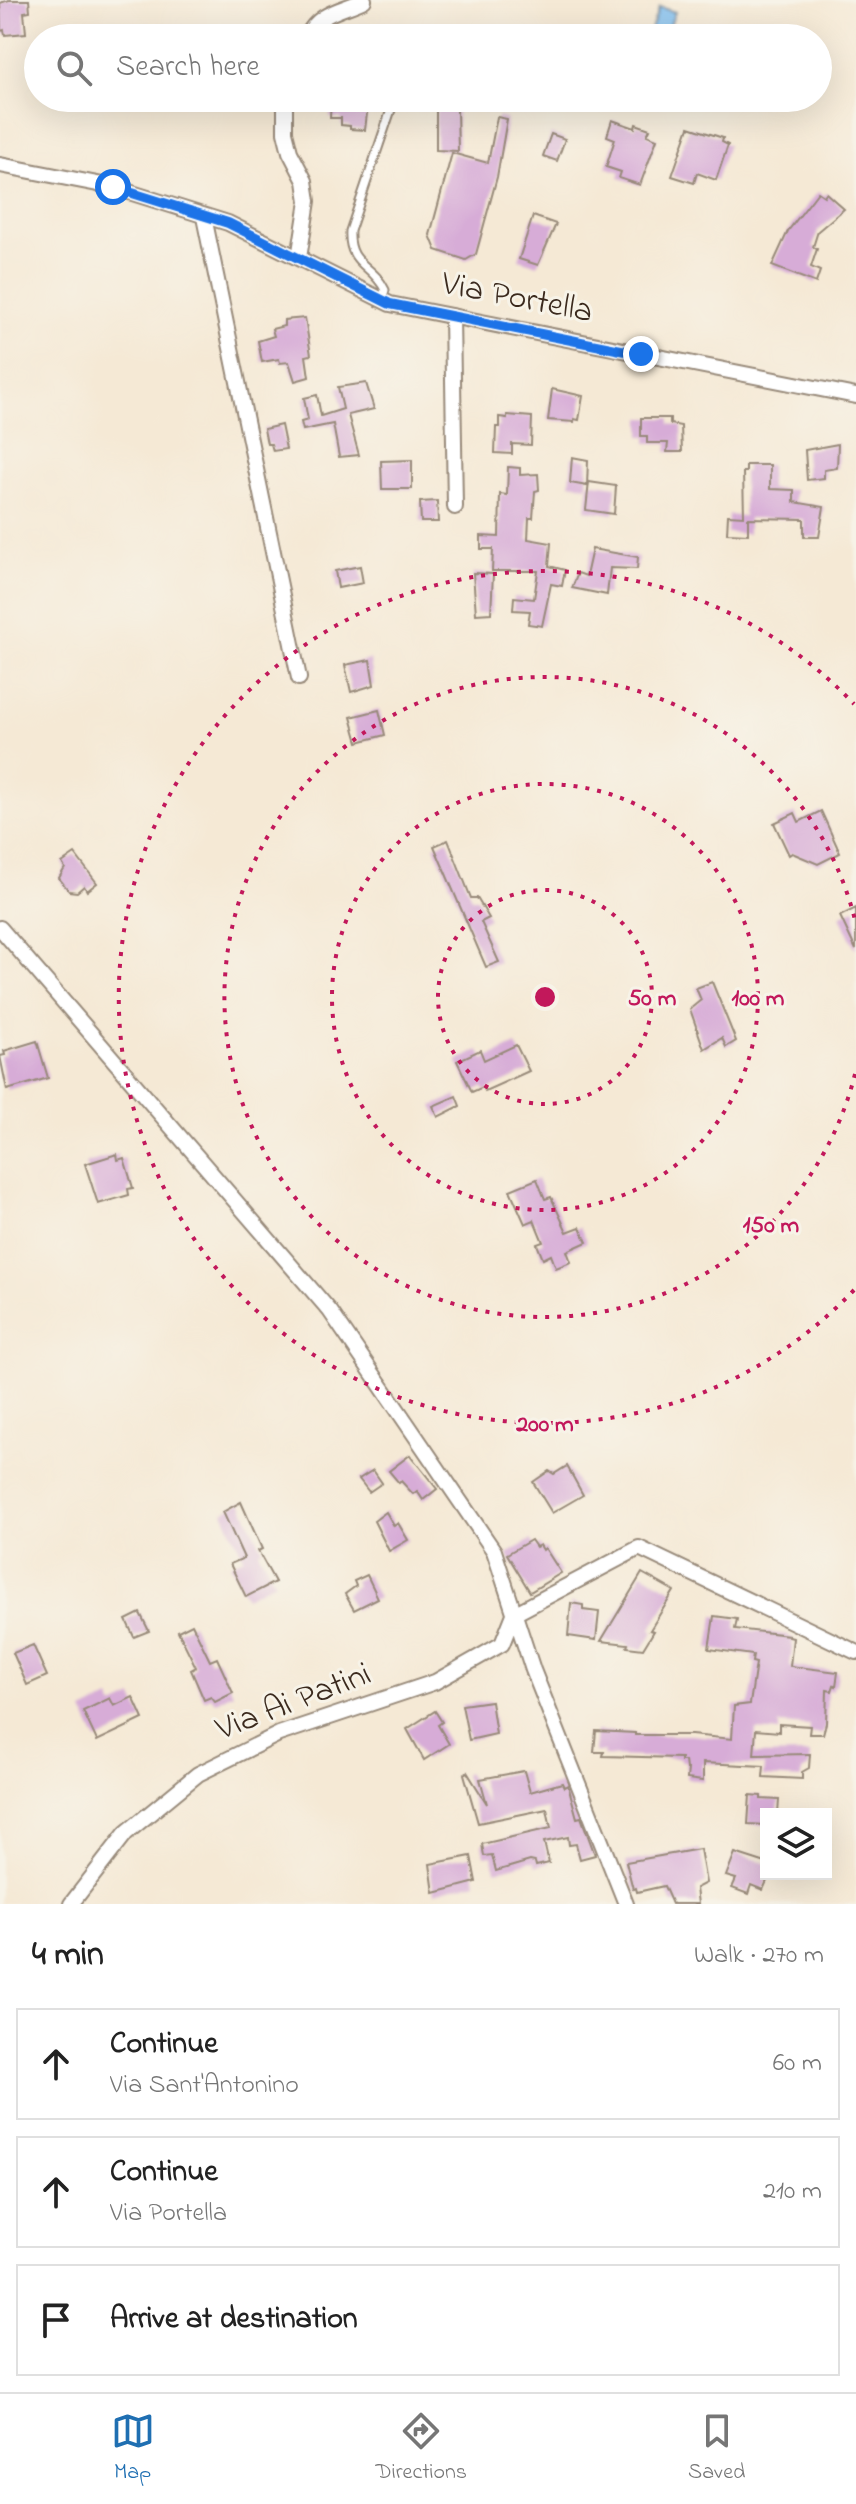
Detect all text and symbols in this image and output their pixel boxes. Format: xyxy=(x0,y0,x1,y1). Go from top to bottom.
search box xyxy=(24,24,832,112)
icon: search xyxy=(52,46,96,90)
text: Search here xyxy=(116,46,260,90)
route start xyxy=(95,169,131,205)
street label: Via Portella xyxy=(436,260,597,338)
route end xyxy=(623,336,659,372)
text: 50 m xyxy=(628,982,677,1017)
text: 100 m xyxy=(732,982,785,1017)
centre of rings xyxy=(531,983,559,1011)
text: 150 m xyxy=(743,1209,800,1244)
text: 200 m xyxy=(515,1408,574,1443)
street label: Via Ai Patini xyxy=(208,1651,379,1756)
map controls xyxy=(760,1808,832,1880)
button: layers xyxy=(760,1808,832,1880)
text: 4 min xyxy=(32,1931,104,1981)
text: Walk · 270 m xyxy=(694,1937,824,1975)
text: Continue xyxy=(110,2023,218,2067)
icon: ahead xyxy=(34,2042,78,2086)
text: 60 m xyxy=(773,2045,822,2083)
text: Via Sant'Antonino xyxy=(110,2067,299,2105)
text: Continue xyxy=(110,2151,218,2195)
icon: ahead xyxy=(34,2170,78,2214)
text: 210 m xyxy=(763,2173,822,2211)
text: Via Portella xyxy=(110,2195,227,2233)
icon: arrive xyxy=(34,2298,78,2342)
text: Arrive at destination xyxy=(110,2298,358,2342)
tab: Map xyxy=(111,2409,155,2489)
tab: Directions xyxy=(376,2409,467,2489)
tab: Saved xyxy=(688,2409,745,2489)

